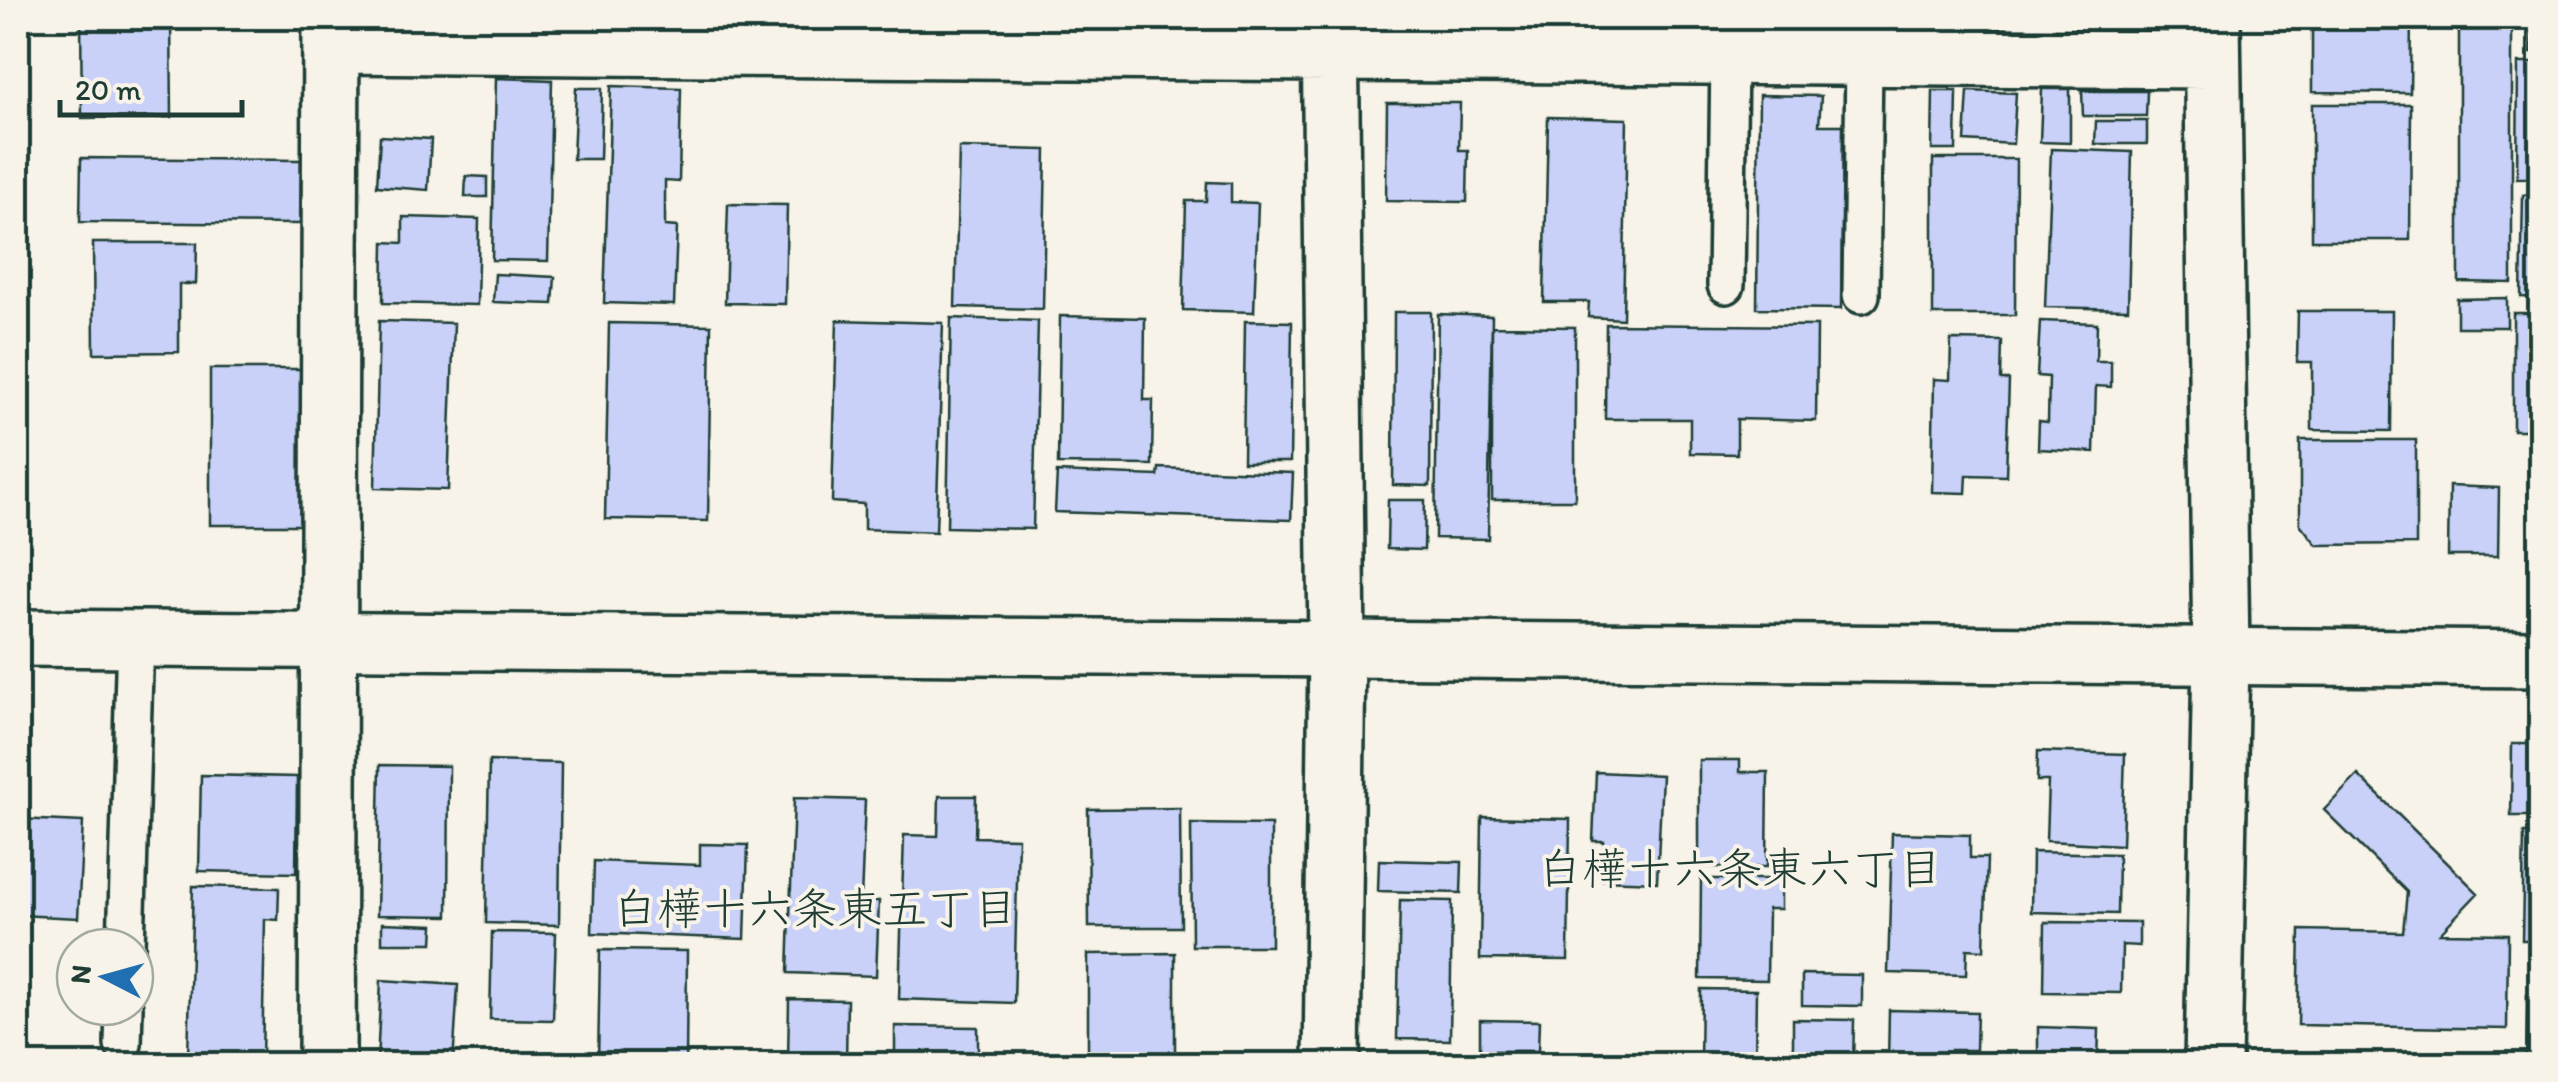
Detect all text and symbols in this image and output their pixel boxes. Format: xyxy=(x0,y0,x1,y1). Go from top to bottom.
scale bar xyxy=(60,55,242,117)
text: 20 m xyxy=(75,71,141,108)
district label: 白樺十六条東六丁目 xyxy=(1537,841,1943,895)
district label: 白樺十六条東五丁目 xyxy=(612,881,1018,935)
north arrow xyxy=(55,927,155,1027)
text: N xyxy=(62,963,98,986)

